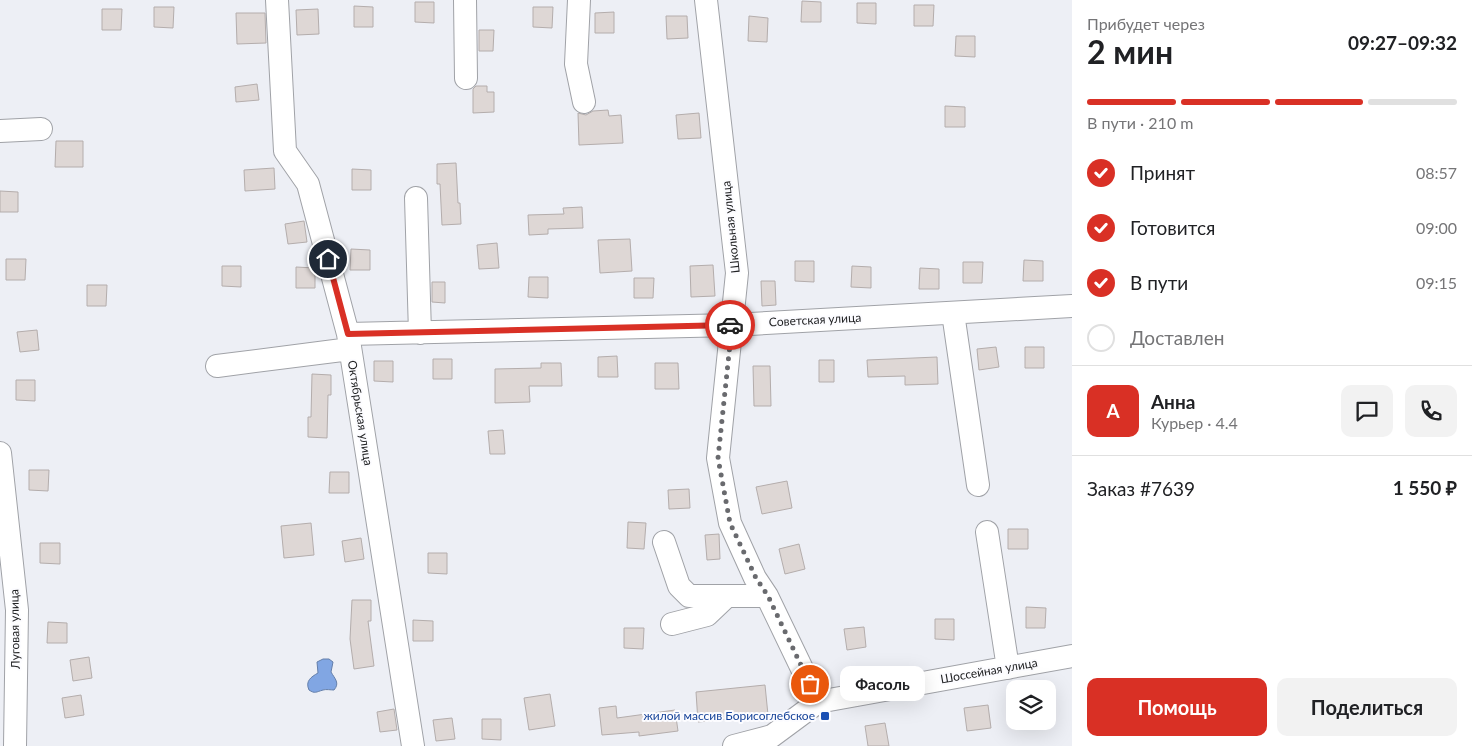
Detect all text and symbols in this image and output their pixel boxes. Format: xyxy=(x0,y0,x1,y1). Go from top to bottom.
text: Прибудет через xyxy=(1087,14,1205,33)
text: 09:27–09:32 xyxy=(1348,31,1457,54)
text: 2 мин xyxy=(1087,32,1173,71)
text: В пути · 210 m xyxy=(1087,113,1193,132)
icon: check xyxy=(1087,159,1115,187)
text: Принят xyxy=(1130,161,1195,184)
text: 08:57 xyxy=(1416,163,1457,182)
street label: Школьная улица xyxy=(718,180,743,274)
icon: check xyxy=(1087,214,1115,242)
text: Готовится xyxy=(1130,216,1215,239)
text: 09:00 xyxy=(1416,218,1457,237)
pin xyxy=(307,238,349,280)
icon: home xyxy=(314,245,342,273)
icon: check xyxy=(1087,269,1115,297)
text: В пути xyxy=(1130,271,1188,294)
text: 09:15 xyxy=(1416,273,1457,292)
courier xyxy=(705,300,755,350)
street label: Советская улица xyxy=(768,310,862,329)
icon: car xyxy=(716,311,744,339)
text: Доставлен xyxy=(1130,326,1224,349)
street label: Октябрьская улица xyxy=(345,359,376,467)
button: chat xyxy=(1341,385,1393,437)
button: phone xyxy=(1405,385,1457,437)
text: Анна xyxy=(1151,390,1195,413)
text: А xyxy=(1106,399,1120,422)
text: Курьер · 4.4 xyxy=(1151,413,1238,432)
text: 1 550 ₽ xyxy=(1393,476,1457,499)
text: Заказ #7639 xyxy=(1087,477,1195,500)
street label: Луговая улица xyxy=(6,589,23,670)
street label: Шоссейная улица xyxy=(939,655,1039,686)
pin xyxy=(789,663,831,705)
callout: Фасоль xyxy=(840,666,925,702)
icon: bag xyxy=(796,670,824,698)
text: Фасоль xyxy=(855,674,910,693)
button: Помощь xyxy=(1087,678,1267,736)
button: Поделиться xyxy=(1277,678,1457,736)
map controls xyxy=(1006,680,1056,730)
button: layers xyxy=(1006,680,1056,730)
place label: жилой массив Борисоглебское xyxy=(643,708,815,723)
marker: жилой массив Борисоглебское xyxy=(819,710,831,722)

